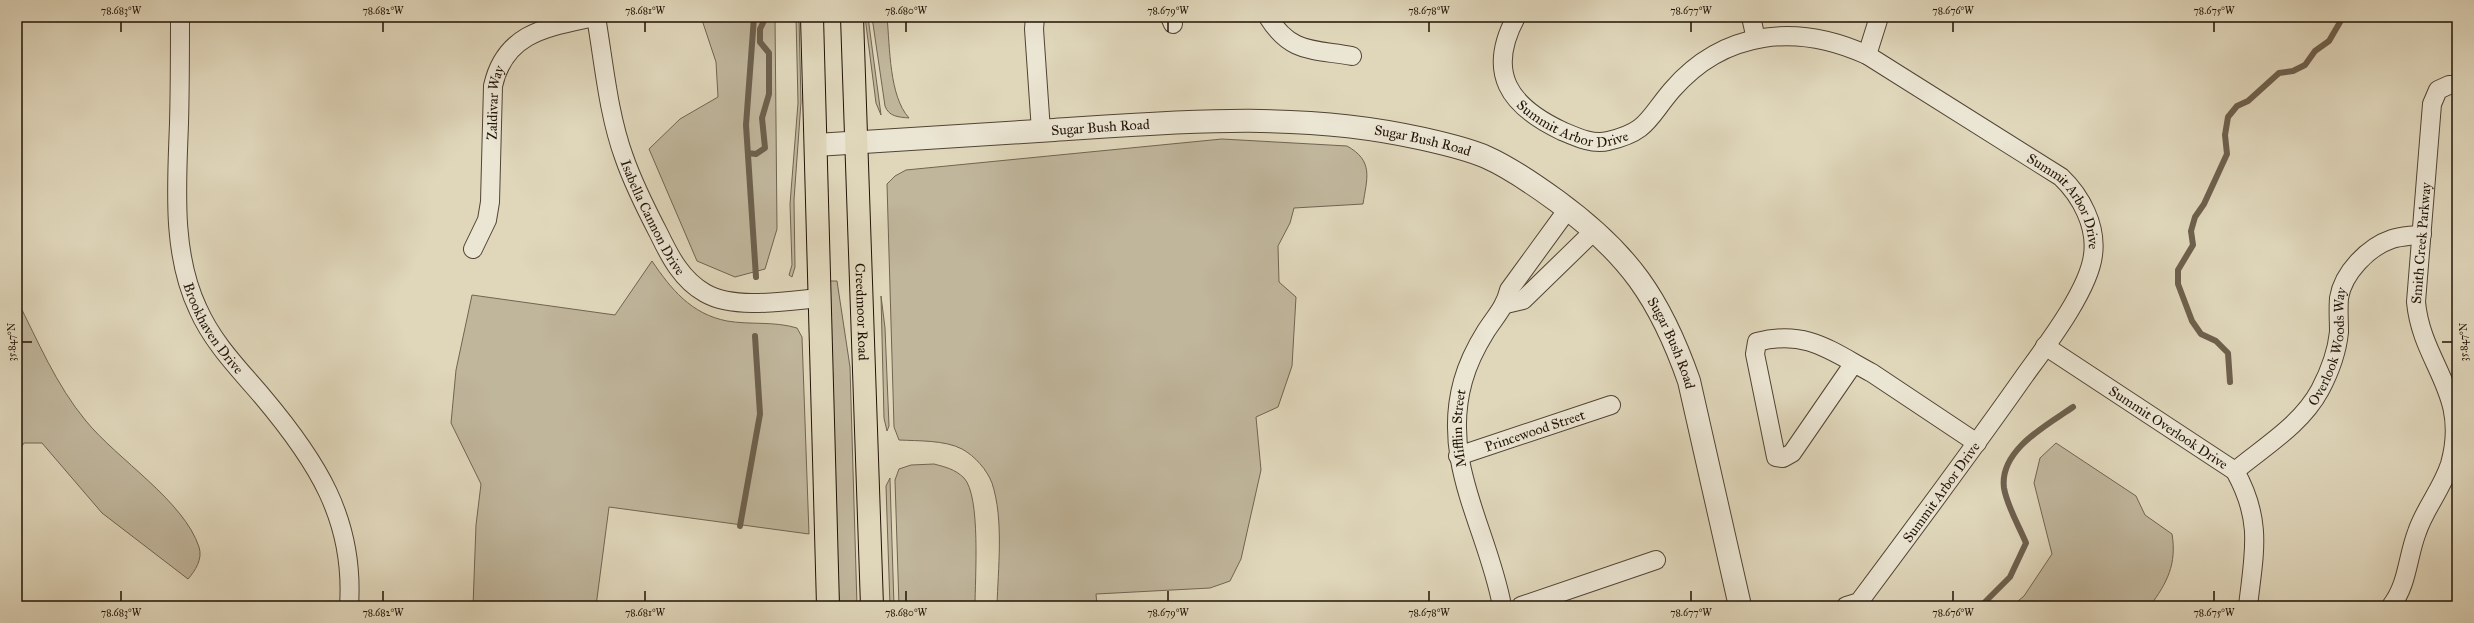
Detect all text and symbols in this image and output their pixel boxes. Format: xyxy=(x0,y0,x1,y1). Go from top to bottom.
text: 78.683°W xyxy=(101,5,142,17)
text: 78.682°W xyxy=(362,5,404,17)
text: 78.681°W xyxy=(625,5,666,17)
text: 78.680°W xyxy=(885,5,928,17)
text: 78.679°W xyxy=(1147,5,1189,17)
text: 78.678°W xyxy=(1408,5,1450,17)
text: 78.677°W xyxy=(1670,5,1712,17)
text: 78.676°W xyxy=(1932,5,1974,17)
text: 78.675°W xyxy=(2194,5,2235,17)
street label: Zaldivar Way xyxy=(484,62,508,140)
street label: Summit Arbor Drive xyxy=(1513,97,1631,151)
street label: Sugar Bush Road xyxy=(1051,116,1150,139)
street label: Sugar Bush Road xyxy=(1373,122,1473,160)
street label: Summit Arbor Drive xyxy=(2024,150,2102,250)
street label: Isabella Cannon Drive xyxy=(617,158,689,279)
street label: Smith Creek Parkway xyxy=(2408,181,2435,305)
street label: Creedmoor Road xyxy=(851,263,872,361)
street label: Brookhaven Drive xyxy=(179,280,247,378)
street label: Overlook Woods Way xyxy=(2304,285,2350,409)
street label: Sugar Bush Road xyxy=(1644,294,1698,390)
text: 35.847°N xyxy=(6,322,18,361)
text: 35.847°N xyxy=(2458,322,2470,361)
street label: Summit Overlook Drive xyxy=(2106,382,2231,473)
street label: Mifflin Street xyxy=(1449,388,1470,469)
street label: Princewood Street xyxy=(1483,406,1587,455)
street label: Summit Arbor Drive xyxy=(1899,439,1984,546)
text: 78.683°W xyxy=(101,607,142,619)
text: 78.682°W xyxy=(362,607,404,619)
text: 78.681°W xyxy=(625,607,666,619)
text: 78.680°W xyxy=(885,607,928,619)
text: 78.679°W xyxy=(1147,607,1189,619)
text: 78.678°W xyxy=(1408,607,1450,619)
text: 78.677°W xyxy=(1670,607,1712,619)
text: 78.676°W xyxy=(1932,607,1974,619)
text: 78.675°W xyxy=(2194,607,2235,619)

